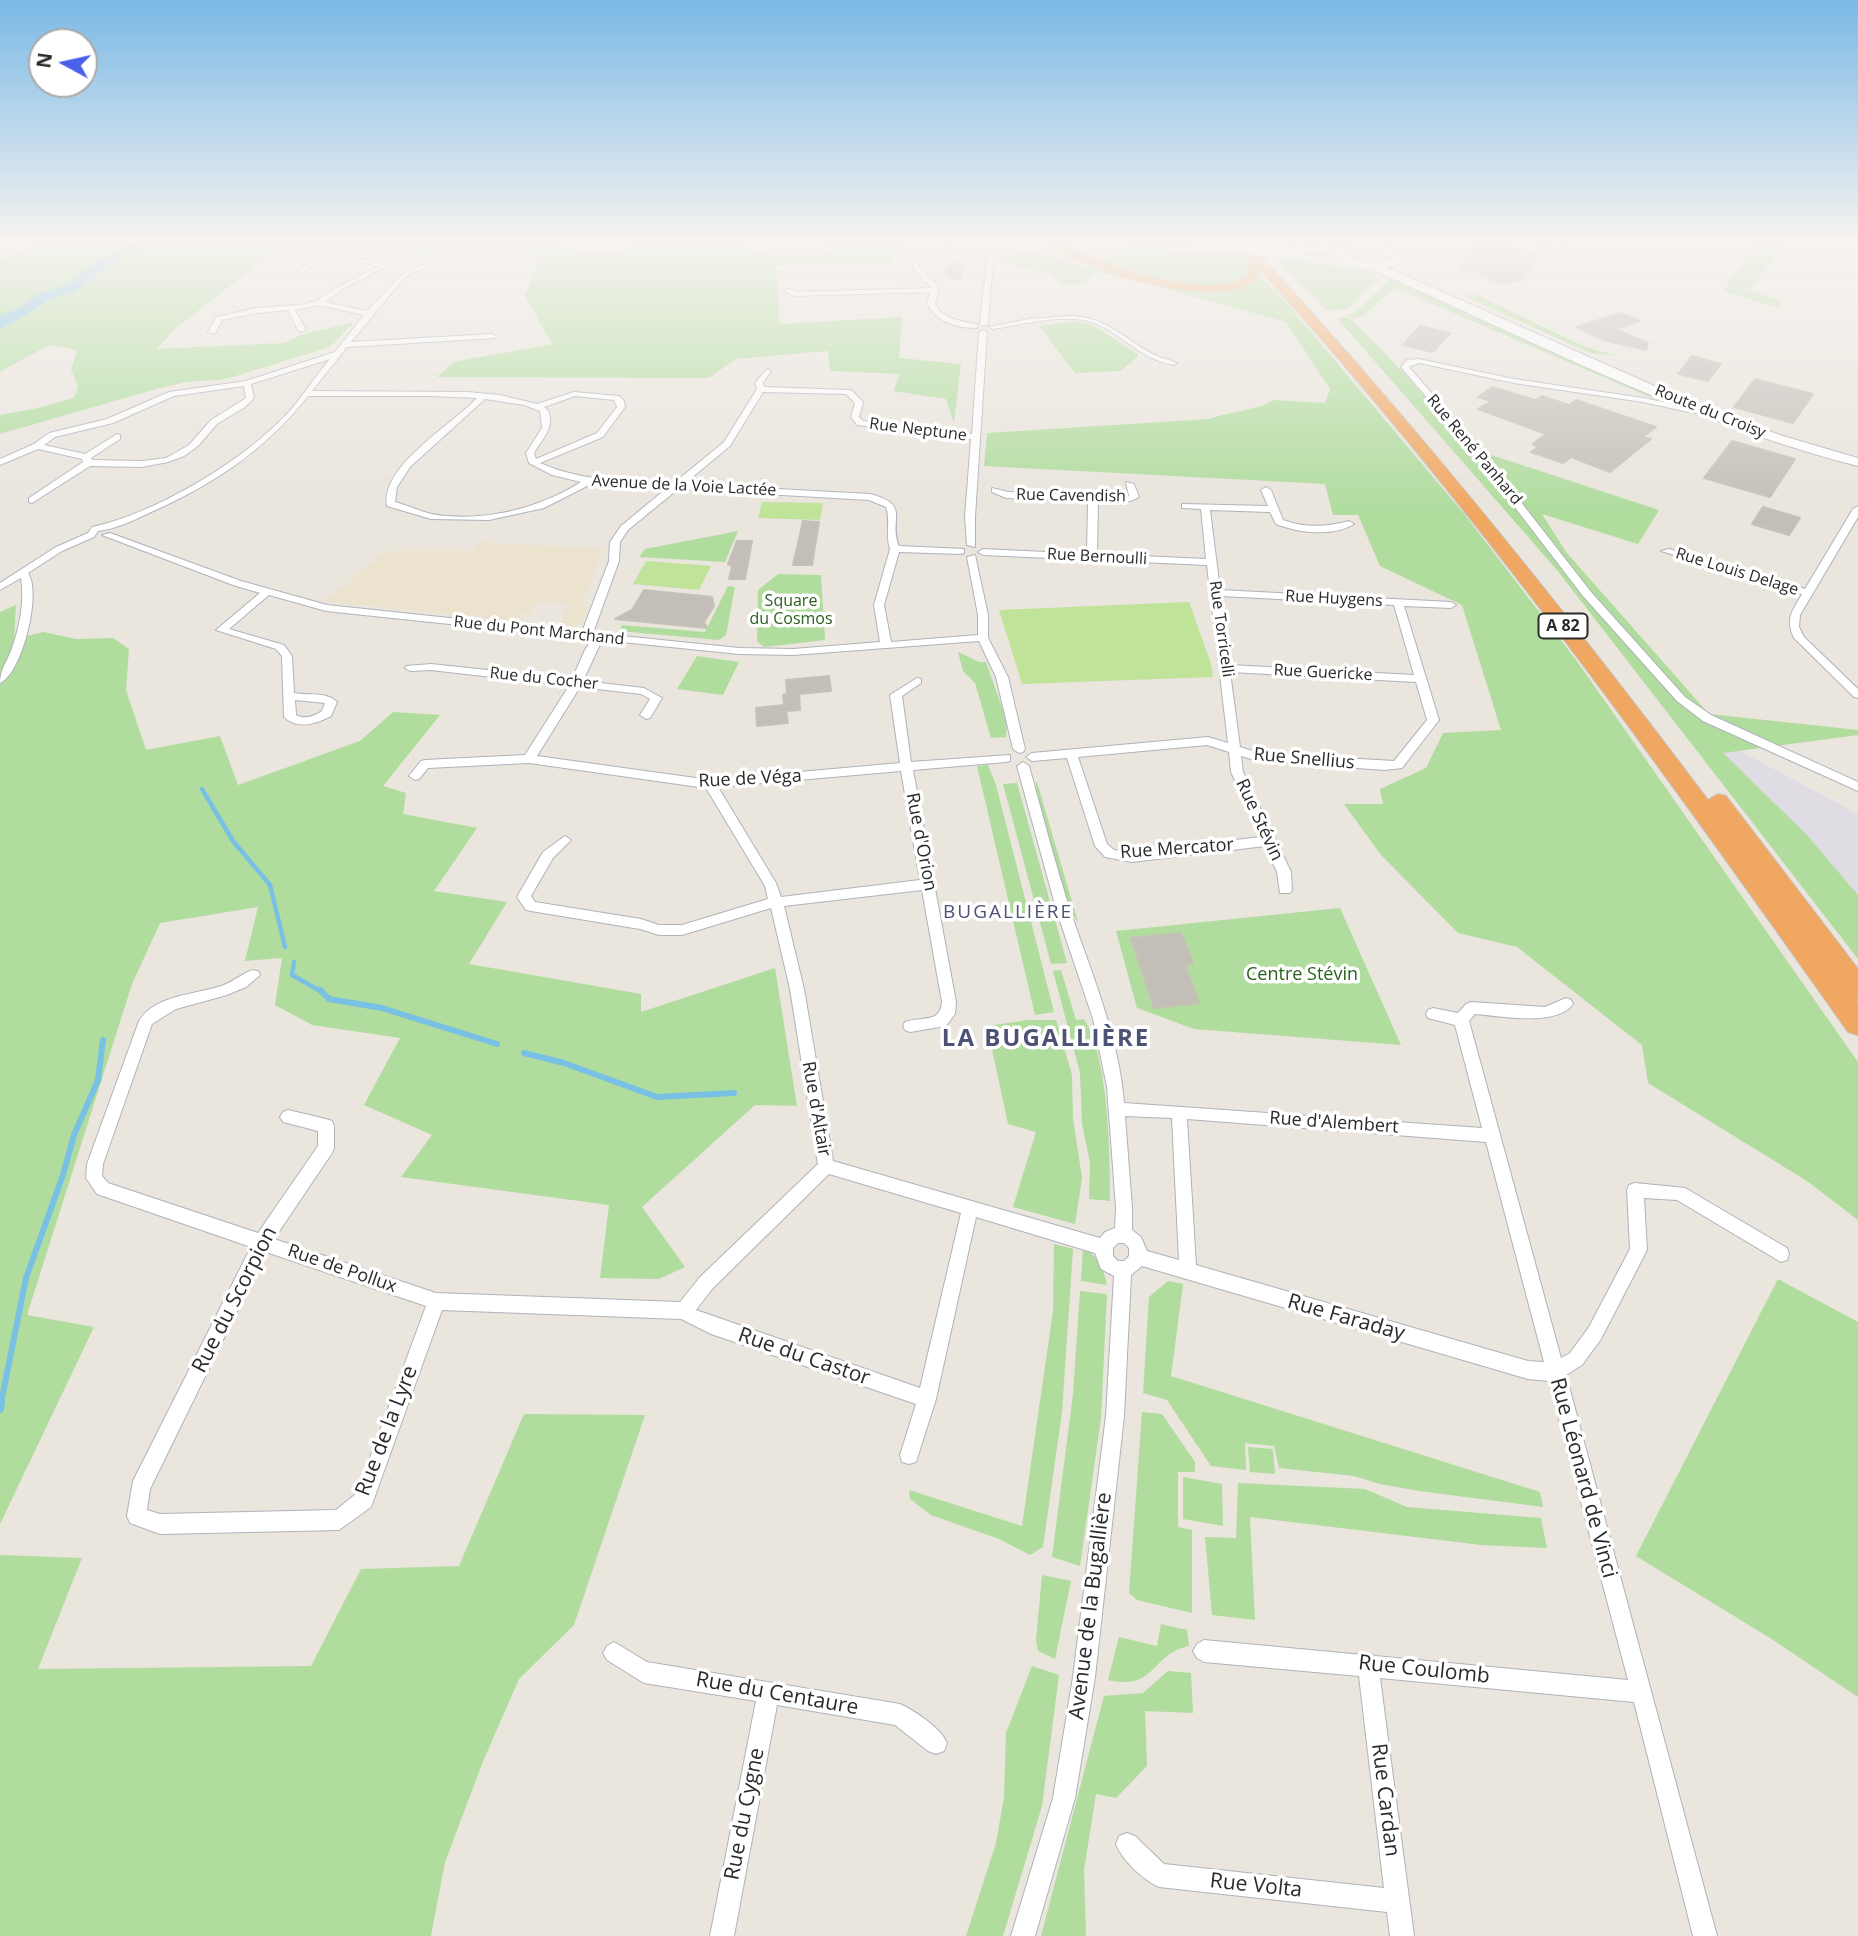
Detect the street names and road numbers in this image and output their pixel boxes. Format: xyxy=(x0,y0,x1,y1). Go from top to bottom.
street label: Route du Croisy xyxy=(1652,381,1768,443)
street label: Rue René Panhard xyxy=(1422,391,1526,509)
street label: Rue Neptune xyxy=(868,415,968,445)
street label: Avenue de la Voie Lactée xyxy=(591,472,777,500)
street label: Rue Cavendish xyxy=(1016,485,1126,507)
street label: Rue Louis Delage xyxy=(1673,544,1801,600)
street label: Rue Bernoulli xyxy=(1047,545,1147,569)
street label: Rue Torricelli xyxy=(1205,580,1237,678)
street label: Rue Huygens xyxy=(1285,587,1383,611)
street label: Rue du Pont Marchand xyxy=(453,612,625,650)
road number: A 82 xyxy=(1538,614,1588,638)
street label: Rue Guericke xyxy=(1273,661,1373,685)
street label: Rue du Cocher xyxy=(489,664,599,694)
street label: Rue Snellius xyxy=(1253,744,1355,774)
street label: Rue de Véga xyxy=(698,766,802,792)
street label: Rue Stévin xyxy=(1231,776,1287,864)
street label: Rue d'Orion xyxy=(901,791,941,893)
street label: Rue Mercator xyxy=(1119,834,1235,864)
street label: Rue d'Altair xyxy=(797,1060,835,1158)
street label: Rue d'Alembert xyxy=(1269,1108,1399,1138)
street label: Rue du Scorpion xyxy=(187,1223,283,1377)
street label: Rue de Pollux xyxy=(285,1240,399,1298)
street label: Rue Faraday xyxy=(1284,1289,1408,1347)
street label: Rue du Castor xyxy=(735,1323,873,1391)
street label: Rue de la Lyre xyxy=(351,1362,423,1500)
street label: Rue Léonard de Vinci xyxy=(1544,1375,1622,1581)
street label: Avenue de la Bugallière xyxy=(1065,1491,1117,1721)
street label: Rue Coulomb xyxy=(1357,1651,1491,1689)
street label: Rue du Centaure xyxy=(694,1667,860,1721)
street label: Rue Cardan xyxy=(1366,1742,1404,1858)
street label: Rue du Cygne xyxy=(720,1746,770,1882)
street label: Rue Volta xyxy=(1209,1869,1303,1903)

